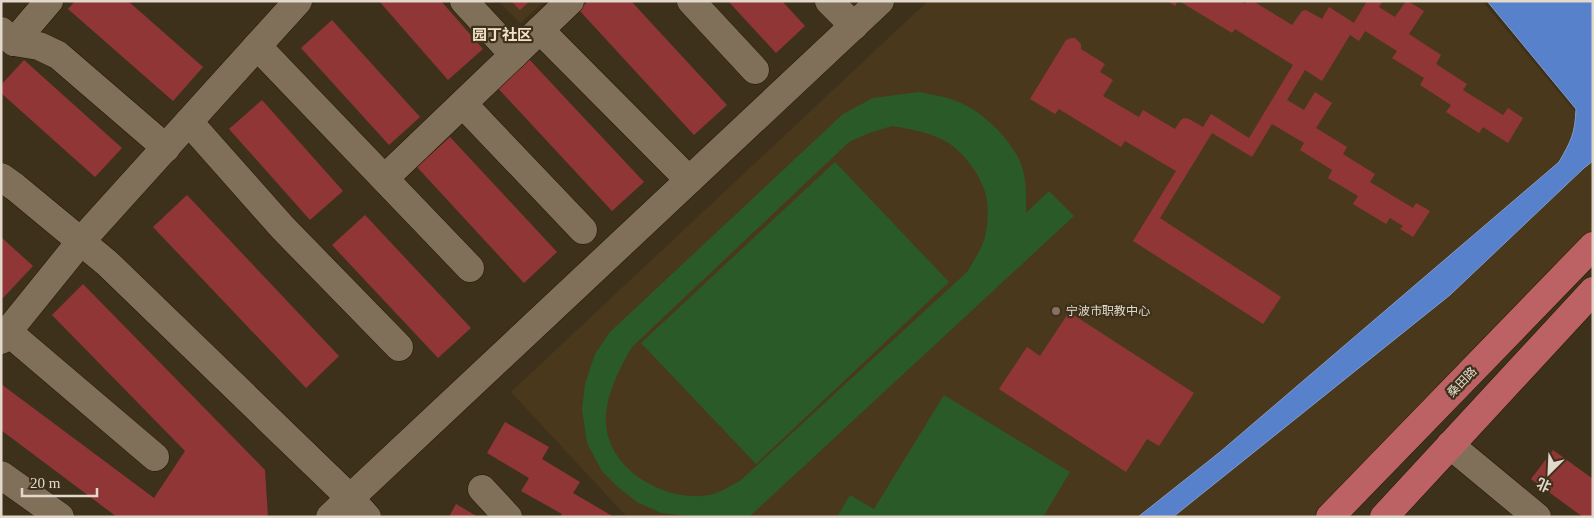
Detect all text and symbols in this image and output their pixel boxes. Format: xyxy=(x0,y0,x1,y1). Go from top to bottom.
district label: 园丁社区 xyxy=(472,26,532,43)
place label: 宁波市职教中心 xyxy=(1066,304,1150,318)
marker: 宁波市职教中心 xyxy=(1050,305,1062,317)
street label: 桑田路 xyxy=(1444,364,1480,400)
north arrow xyxy=(1524,448,1574,498)
scale bar xyxy=(22,466,98,498)
text: 20 m xyxy=(30,475,61,491)
text: 北 xyxy=(1534,475,1553,494)

